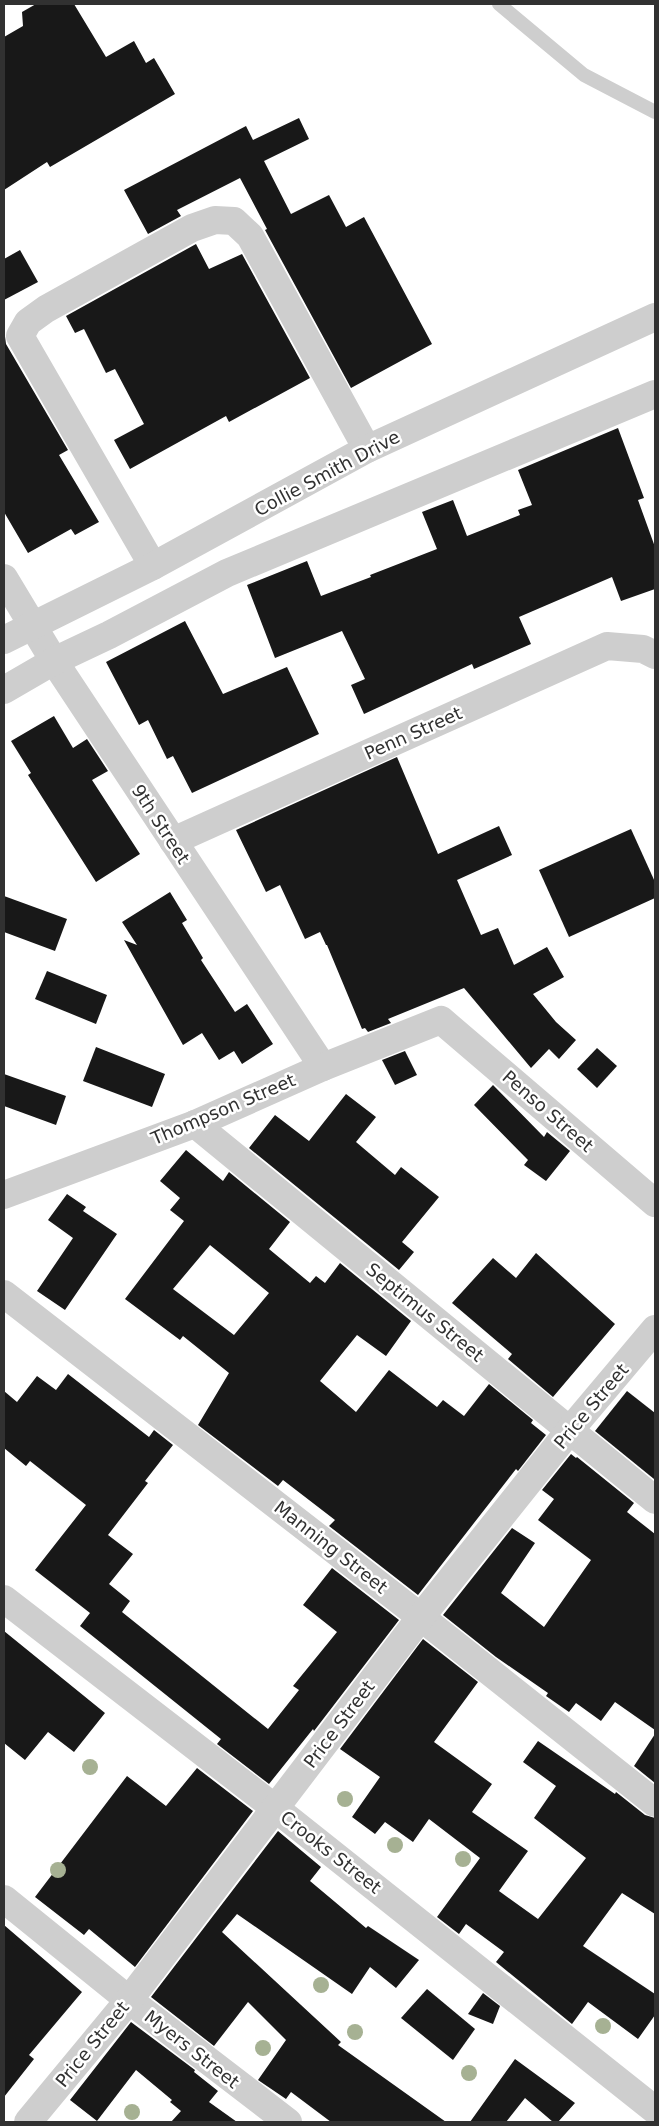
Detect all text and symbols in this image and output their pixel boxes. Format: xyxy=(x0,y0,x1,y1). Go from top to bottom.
street label: Collie Smith Drive xyxy=(251,426,403,520)
street label: Penn Street xyxy=(361,702,465,764)
street label: 9th Street xyxy=(128,780,194,868)
street label: Penso Street xyxy=(498,1066,598,1156)
street label: Thompson Street xyxy=(147,1069,298,1149)
street label: Septimus Street xyxy=(362,1258,488,1366)
street label: Price Street xyxy=(549,1359,633,1453)
street label: Manning Street xyxy=(270,1496,392,1598)
street label: Price Street xyxy=(299,1676,379,1772)
street label: Crooks Street xyxy=(277,1806,385,1898)
street label: Price Street xyxy=(51,1997,133,2091)
street label: Myers Street xyxy=(140,2005,244,2093)

